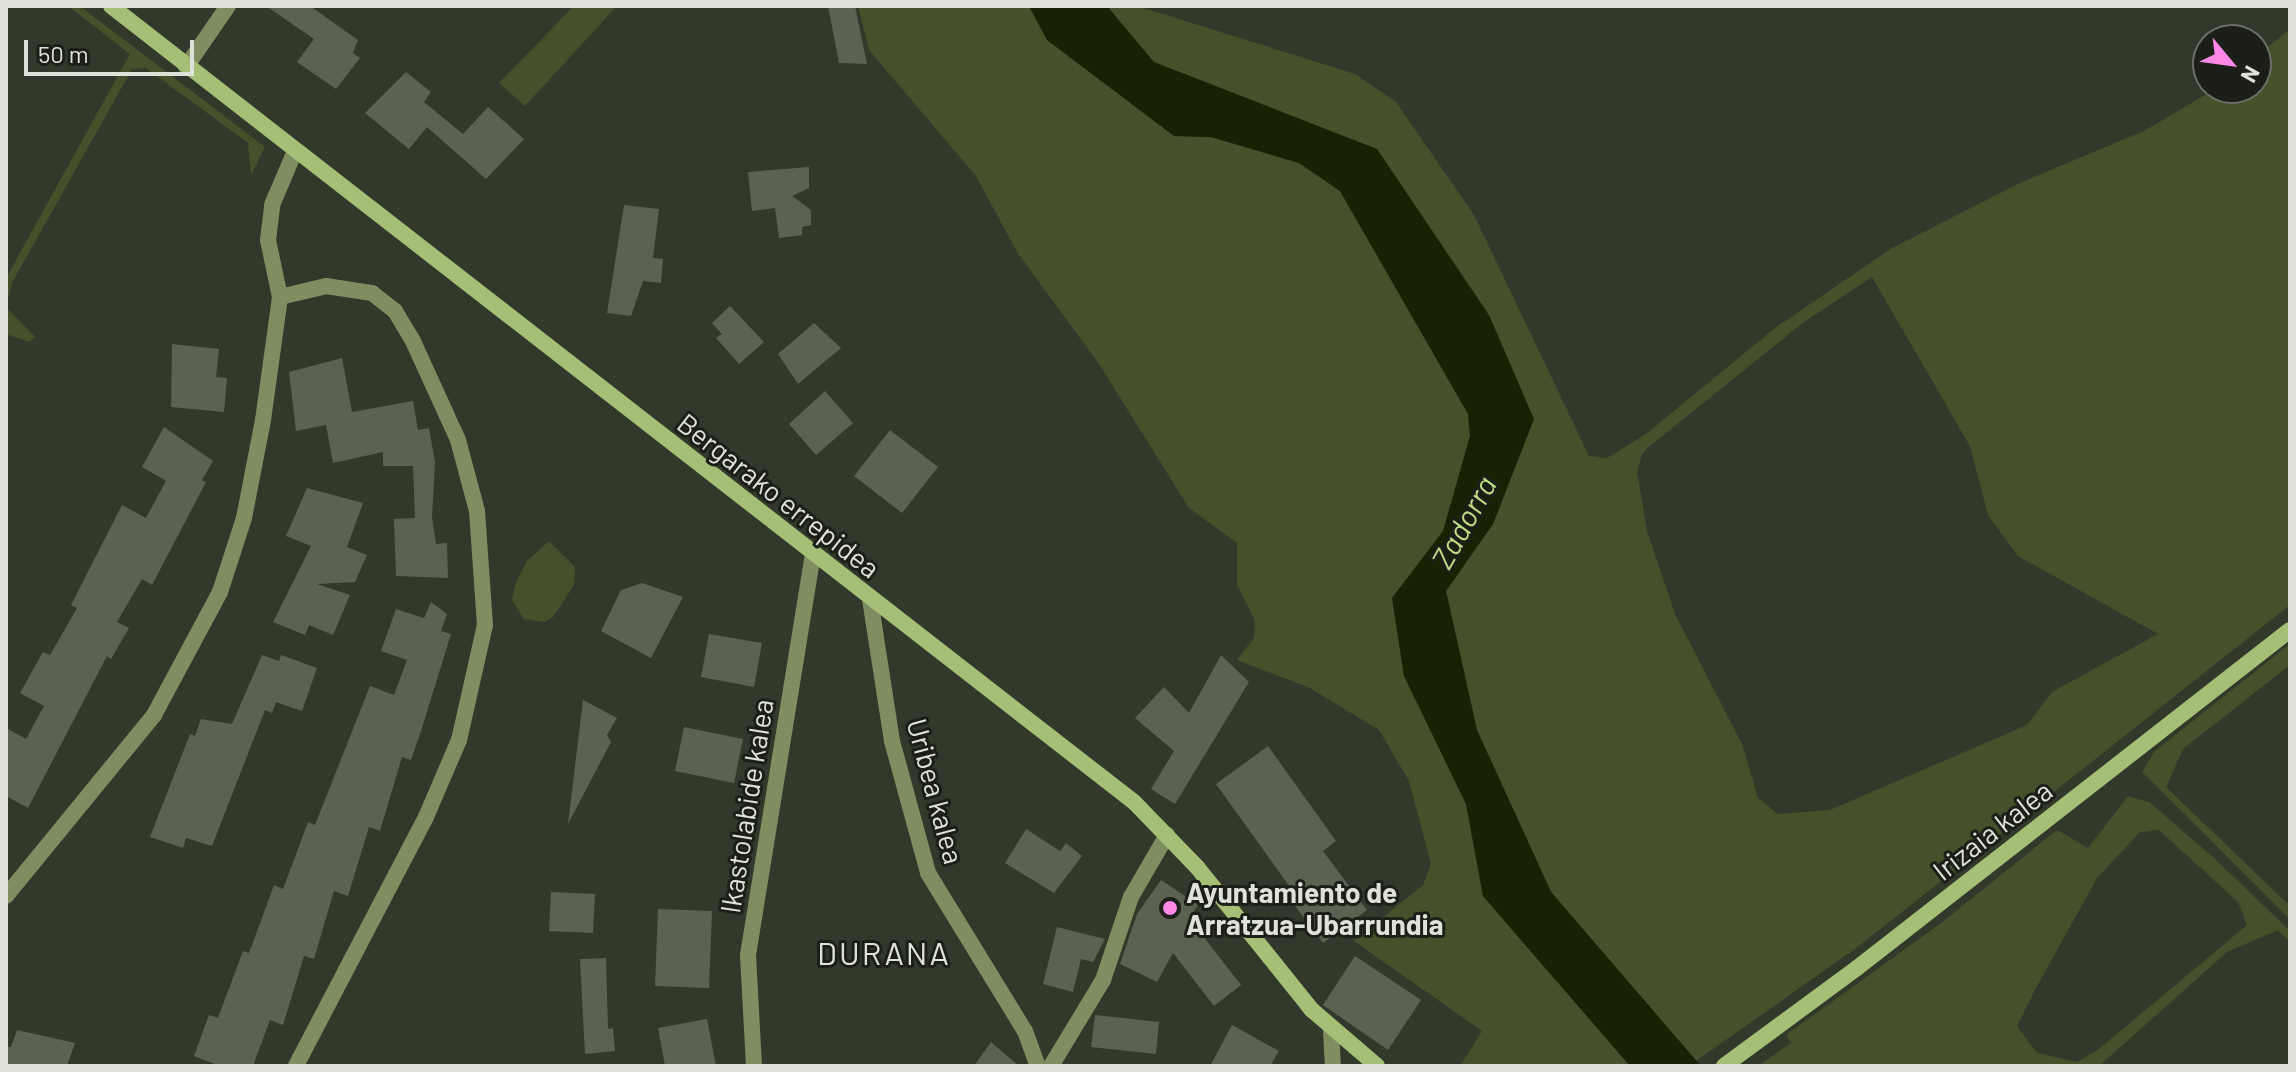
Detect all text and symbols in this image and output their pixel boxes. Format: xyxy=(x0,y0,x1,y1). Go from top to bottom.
scale bar xyxy=(28,24,198,74)
north arrow xyxy=(2192,24,2272,104)
text: 50 m xyxy=(38,39,89,68)
text: N xyxy=(2236,62,2266,87)
street label: Bergarako errepidea xyxy=(671,406,887,584)
water label: Zadorra xyxy=(1423,469,1503,575)
street label: Ikastolabide kalea xyxy=(712,696,780,916)
street label: Uribea kalea xyxy=(901,715,971,867)
street label: Irizaia kalea xyxy=(1926,773,2058,887)
place label: Ayuntamiento de Arratzua-Ubarrundia xyxy=(1186,875,1444,941)
marker: Ayuntamiento de Arratzua-Ubarrundia xyxy=(1161,899,1179,917)
district label: DURANA xyxy=(817,933,951,971)

